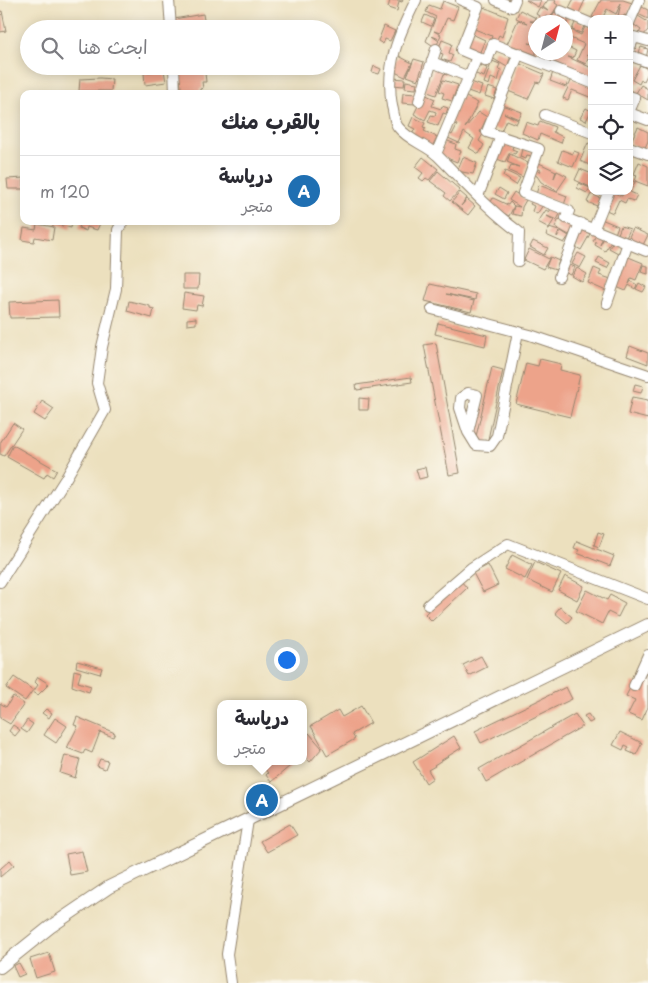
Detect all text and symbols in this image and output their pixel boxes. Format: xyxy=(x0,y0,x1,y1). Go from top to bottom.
north arrow xyxy=(528,15,573,60)
map controls xyxy=(588,15,633,195)
button: + xyxy=(588,15,633,60)
search box xyxy=(20,20,340,75)
text: ابحث هنا xyxy=(78,32,148,60)
icon: search xyxy=(38,34,66,62)
button: − xyxy=(588,60,633,105)
text: بالقرب منك xyxy=(221,104,320,136)
button: locate xyxy=(588,105,633,150)
button: layers xyxy=(588,150,633,195)
text: درياسة xyxy=(219,161,273,189)
text: 120 m xyxy=(40,179,90,203)
text: A xyxy=(298,179,310,203)
text: متجر xyxy=(242,193,273,217)
your location xyxy=(274,647,300,673)
popup xyxy=(217,700,307,765)
text: درياسة xyxy=(235,703,289,731)
text: متجر xyxy=(235,735,266,759)
pin: A xyxy=(246,781,278,819)

